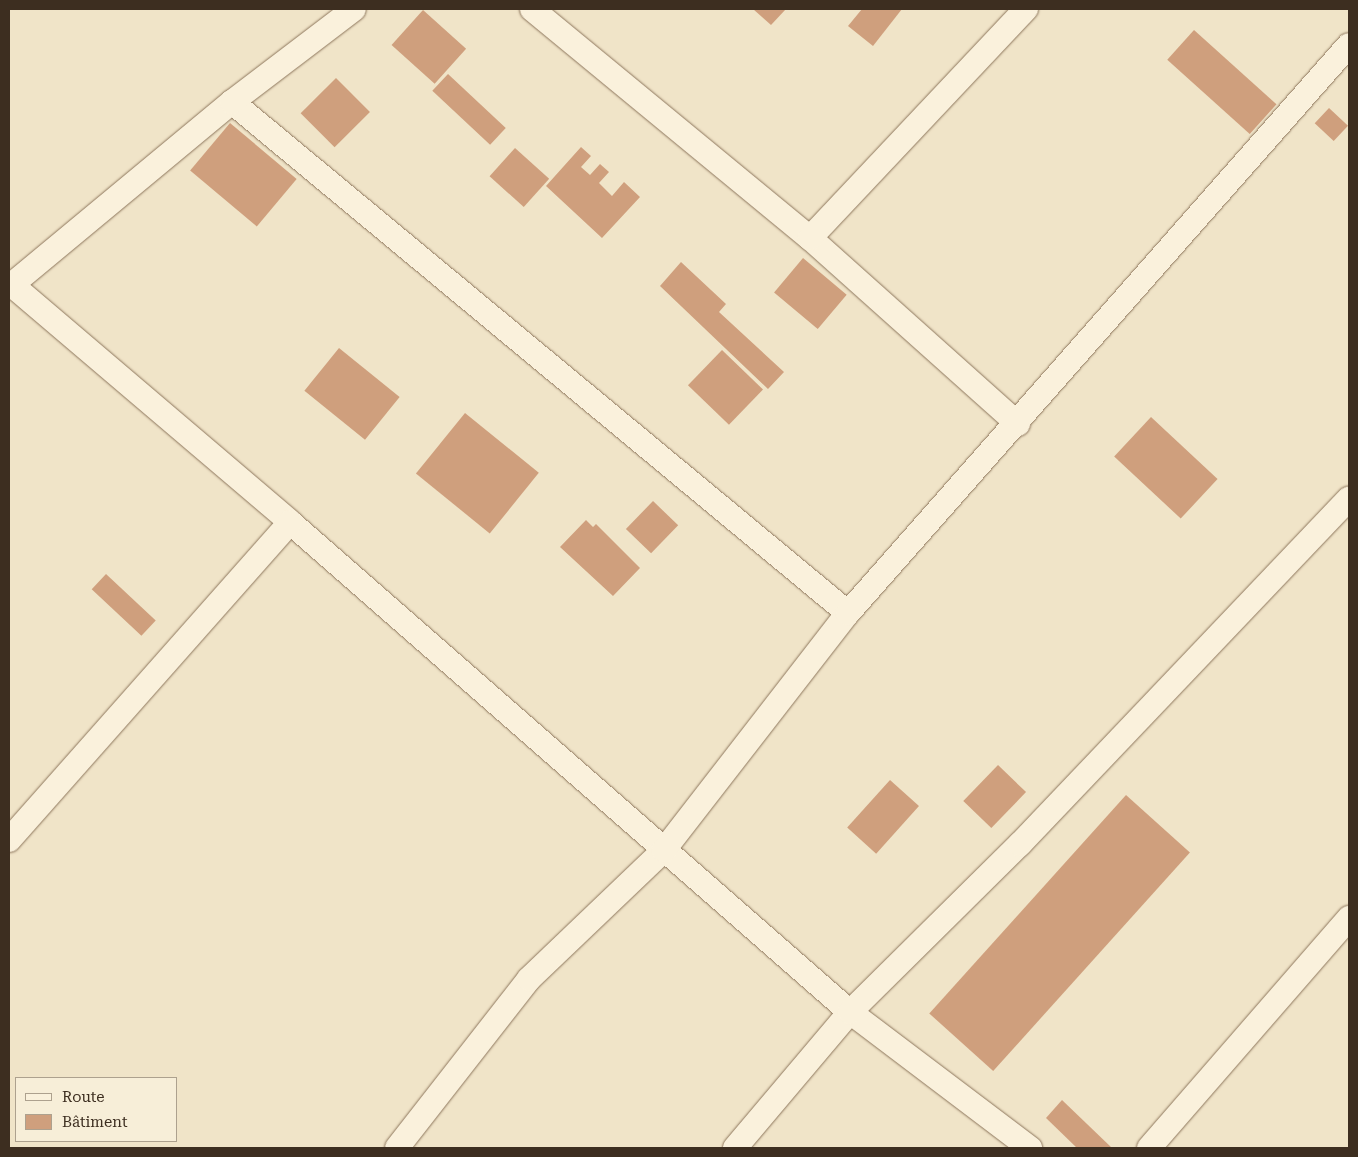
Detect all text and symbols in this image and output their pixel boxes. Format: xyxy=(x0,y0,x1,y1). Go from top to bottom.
legend xyxy=(15,1077,178,1142)
text: Route xyxy=(62,1088,104,1106)
text: Bâtiment xyxy=(62,1113,128,1131)

